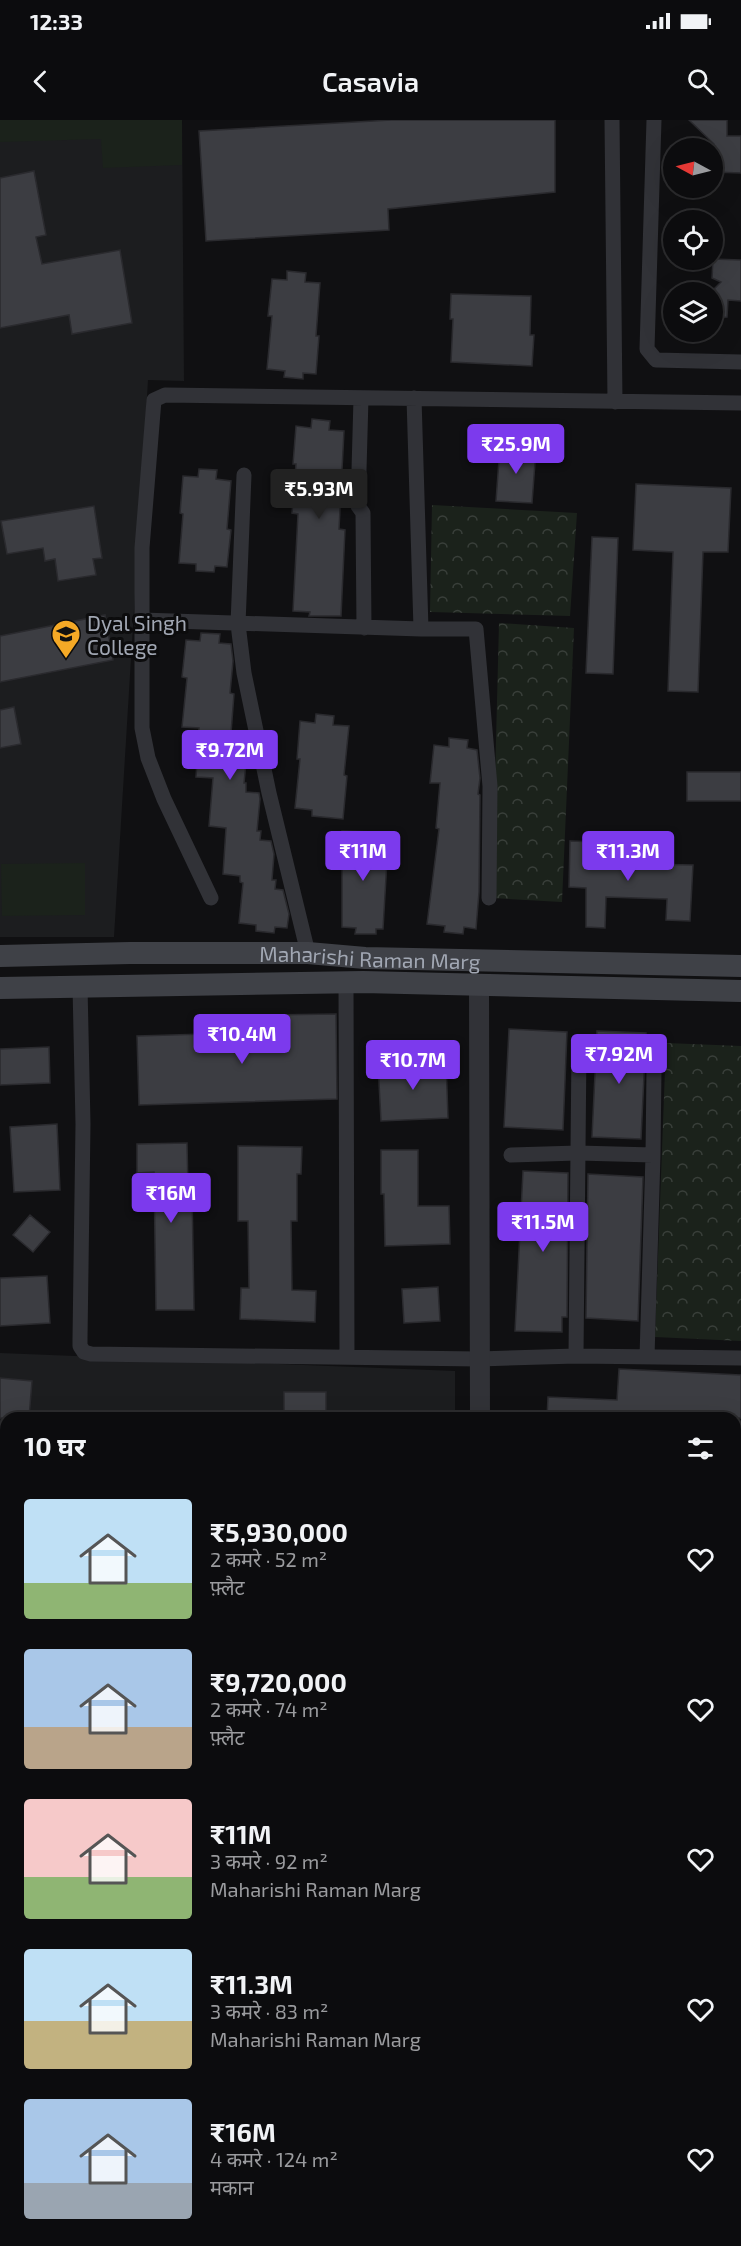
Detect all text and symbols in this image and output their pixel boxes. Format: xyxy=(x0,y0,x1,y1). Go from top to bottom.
text: 12:33 xyxy=(30,8,83,34)
icon: back xyxy=(24,65,57,98)
text: Casavia xyxy=(322,65,419,97)
icon: search xyxy=(684,65,717,98)
north arrow xyxy=(663,138,723,198)
map controls xyxy=(663,138,723,342)
button: locate xyxy=(663,210,723,270)
button: layers xyxy=(663,282,723,342)
pin: ₹25.9M xyxy=(467,424,565,475)
text: ₹25.9M xyxy=(481,431,551,455)
pin: ₹5.93M xyxy=(270,469,368,520)
text: ₹5.93M xyxy=(284,476,354,500)
place label: Dyal Singh College xyxy=(87,610,187,659)
school or university icon: Dyal Singh College xyxy=(50,618,82,660)
pin: ₹9.72M xyxy=(181,730,279,781)
text: ₹9.72M xyxy=(196,737,264,761)
pin: ₹11M xyxy=(327,831,399,882)
pin: ₹11.3M xyxy=(579,831,677,882)
text: ₹11M xyxy=(339,838,387,862)
text: ₹11.3M xyxy=(596,838,660,862)
street label: Maharishi Raman Marg xyxy=(259,941,481,973)
pin: ₹10.4M xyxy=(193,1014,291,1065)
text: ₹10.4M xyxy=(208,1021,276,1045)
pin: ₹7.92M xyxy=(570,1034,668,1085)
pin: ₹10.7M xyxy=(364,1040,462,1091)
text: ₹7.92M xyxy=(585,1041,653,1065)
text: ₹10.7M xyxy=(380,1047,446,1071)
pin: ₹16M xyxy=(135,1173,207,1224)
text: ₹16M xyxy=(146,1180,196,1204)
pin: ₹11.5M xyxy=(494,1202,592,1253)
text: ₹11.5M xyxy=(511,1209,575,1233)
text: 10 घर xyxy=(24,1430,86,1461)
icon: filters xyxy=(684,1432,717,1465)
text: ₹5,930,000 xyxy=(210,1516,348,1547)
icon: home xyxy=(72,1523,144,1595)
icon: heart xyxy=(684,1543,717,1576)
text: 2 कमरे · 52 m² xyxy=(210,1547,327,1571)
text: फ़्लैट xyxy=(210,1575,245,1599)
text: ₹9,720,000 xyxy=(210,1666,347,1697)
icon: home xyxy=(72,1673,144,1745)
icon: heart xyxy=(684,1693,717,1726)
text: 2 कमरे · 74 m² xyxy=(210,1697,328,1721)
text: फ़्लैट xyxy=(210,1725,245,1749)
text: ₹11M xyxy=(210,1818,272,1849)
icon: home xyxy=(72,1823,144,1895)
icon: heart xyxy=(684,1843,717,1876)
text: 3 कमरे · 92 m² xyxy=(210,1849,328,1873)
text: Maharishi Raman Marg xyxy=(210,1877,421,1901)
text: ₹11.3M xyxy=(210,1968,293,1999)
icon: home xyxy=(72,1973,144,2045)
icon: heart xyxy=(684,1993,717,2026)
text: 3 कमरे · 83 m² xyxy=(210,1999,328,2023)
text: Maharishi Raman Marg xyxy=(210,2027,421,2051)
text: ₹16M xyxy=(210,2116,276,2147)
icon: home xyxy=(72,2123,144,2195)
icon: heart xyxy=(684,2143,717,2176)
text: 4 कमरे · 124 m² xyxy=(210,2147,338,2171)
text: मकान xyxy=(210,2175,254,2199)

